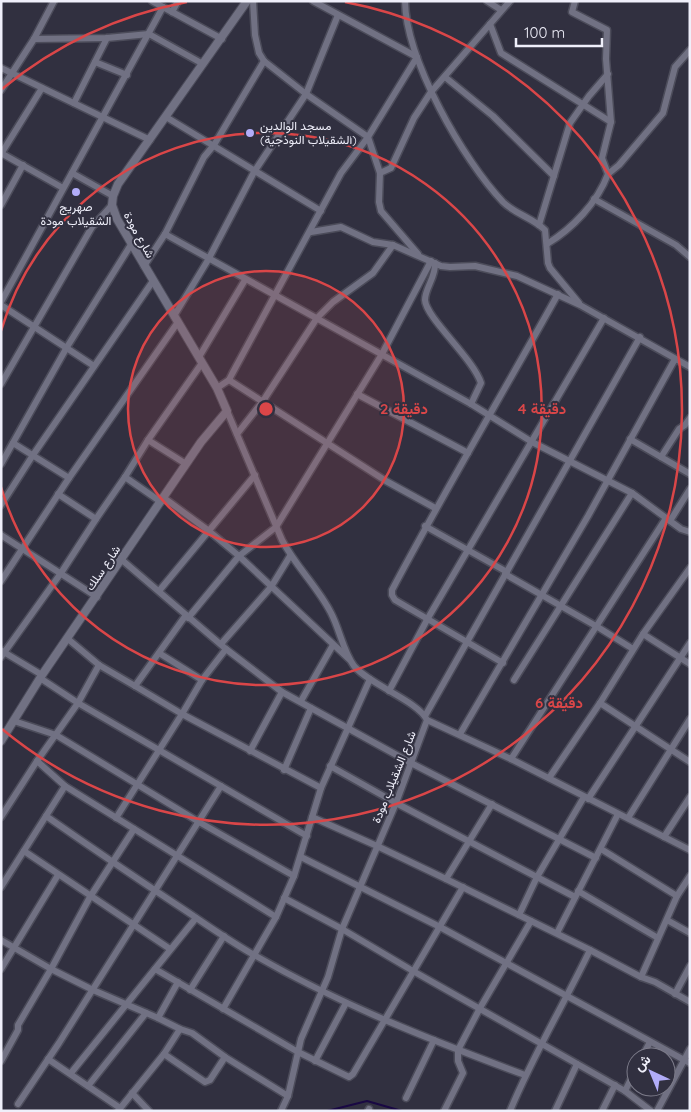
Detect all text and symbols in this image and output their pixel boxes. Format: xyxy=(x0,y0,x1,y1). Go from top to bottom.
scale bar xyxy=(516,15,602,47)
text: 100 m xyxy=(524,23,565,42)
place label: مسجد الوالدين (الشقيلاب النوذجية) xyxy=(260,118,357,148)
marker: مسجد الوالدين (الشقيلاب النوذجية) xyxy=(244,127,256,139)
marker: صهريج الشقيلاب مودة xyxy=(70,186,82,198)
place label: صهريج الشقيلاب مودة xyxy=(41,199,111,229)
street label: شارع مودة xyxy=(119,209,158,261)
text: 2 دقيقة xyxy=(380,399,428,418)
text: 4 دقيقة xyxy=(518,399,566,418)
centre of rings xyxy=(257,400,275,418)
street label: شارع سلك xyxy=(82,542,125,594)
text: 6 دقيقة xyxy=(535,693,583,712)
street label: شارع الشقيلاب مودة xyxy=(368,728,421,826)
north arrow xyxy=(626,1047,676,1097)
text: ش xyxy=(630,1050,654,1075)

